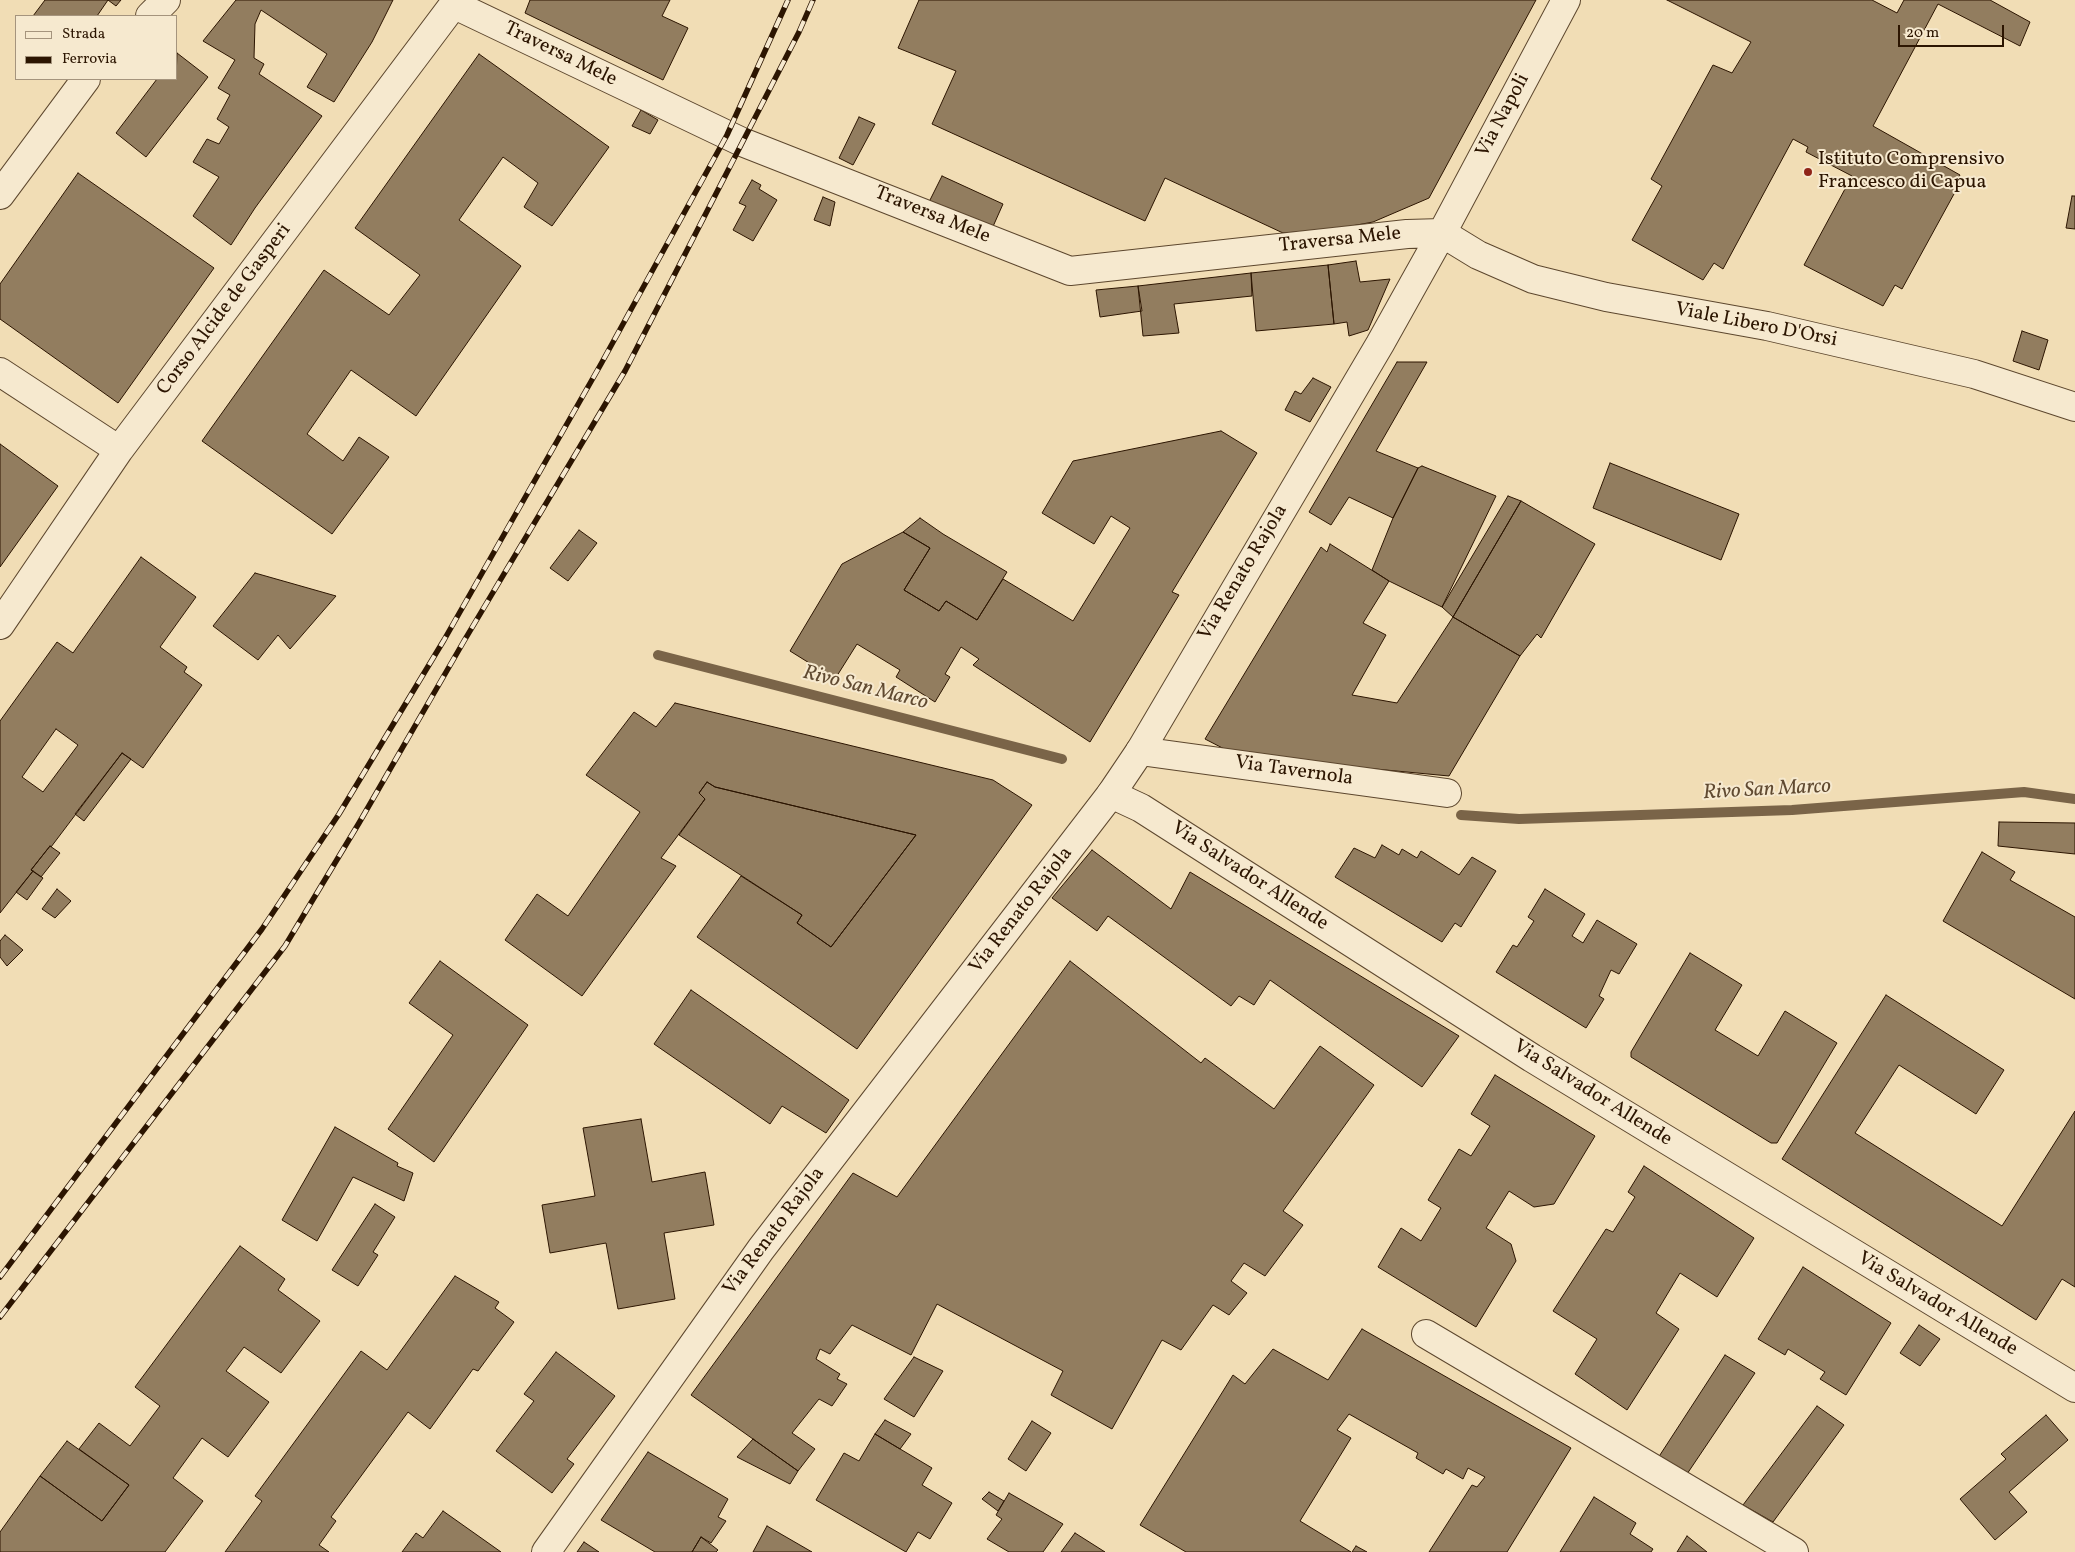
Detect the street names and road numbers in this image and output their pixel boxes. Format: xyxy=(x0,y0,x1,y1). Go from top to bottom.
street label: Traversa Mele xyxy=(500,17,620,93)
street label: Via Napoli xyxy=(1472,70,1536,162)
street label: Traversa Mele xyxy=(871,182,993,250)
street label: Corso Alcide de Gasperi xyxy=(153,220,297,400)
street label: Traversa Mele xyxy=(1278,223,1402,259)
street label: Viale Libero D'Orsi xyxy=(1673,299,1839,353)
street label: Via Renato Rajola xyxy=(1194,501,1294,645)
street label: Via Tavernola xyxy=(1233,752,1355,792)
street label: Via Salvador Allende xyxy=(1166,817,1332,937)
street label: Via Renato Rajola xyxy=(965,843,1079,979)
street label: Via Salvador Allende xyxy=(1508,1035,1676,1153)
street label: Via Renato Rajola xyxy=(719,1163,831,1301)
street label: Via Salvador Allende xyxy=(1853,1248,2021,1362)

